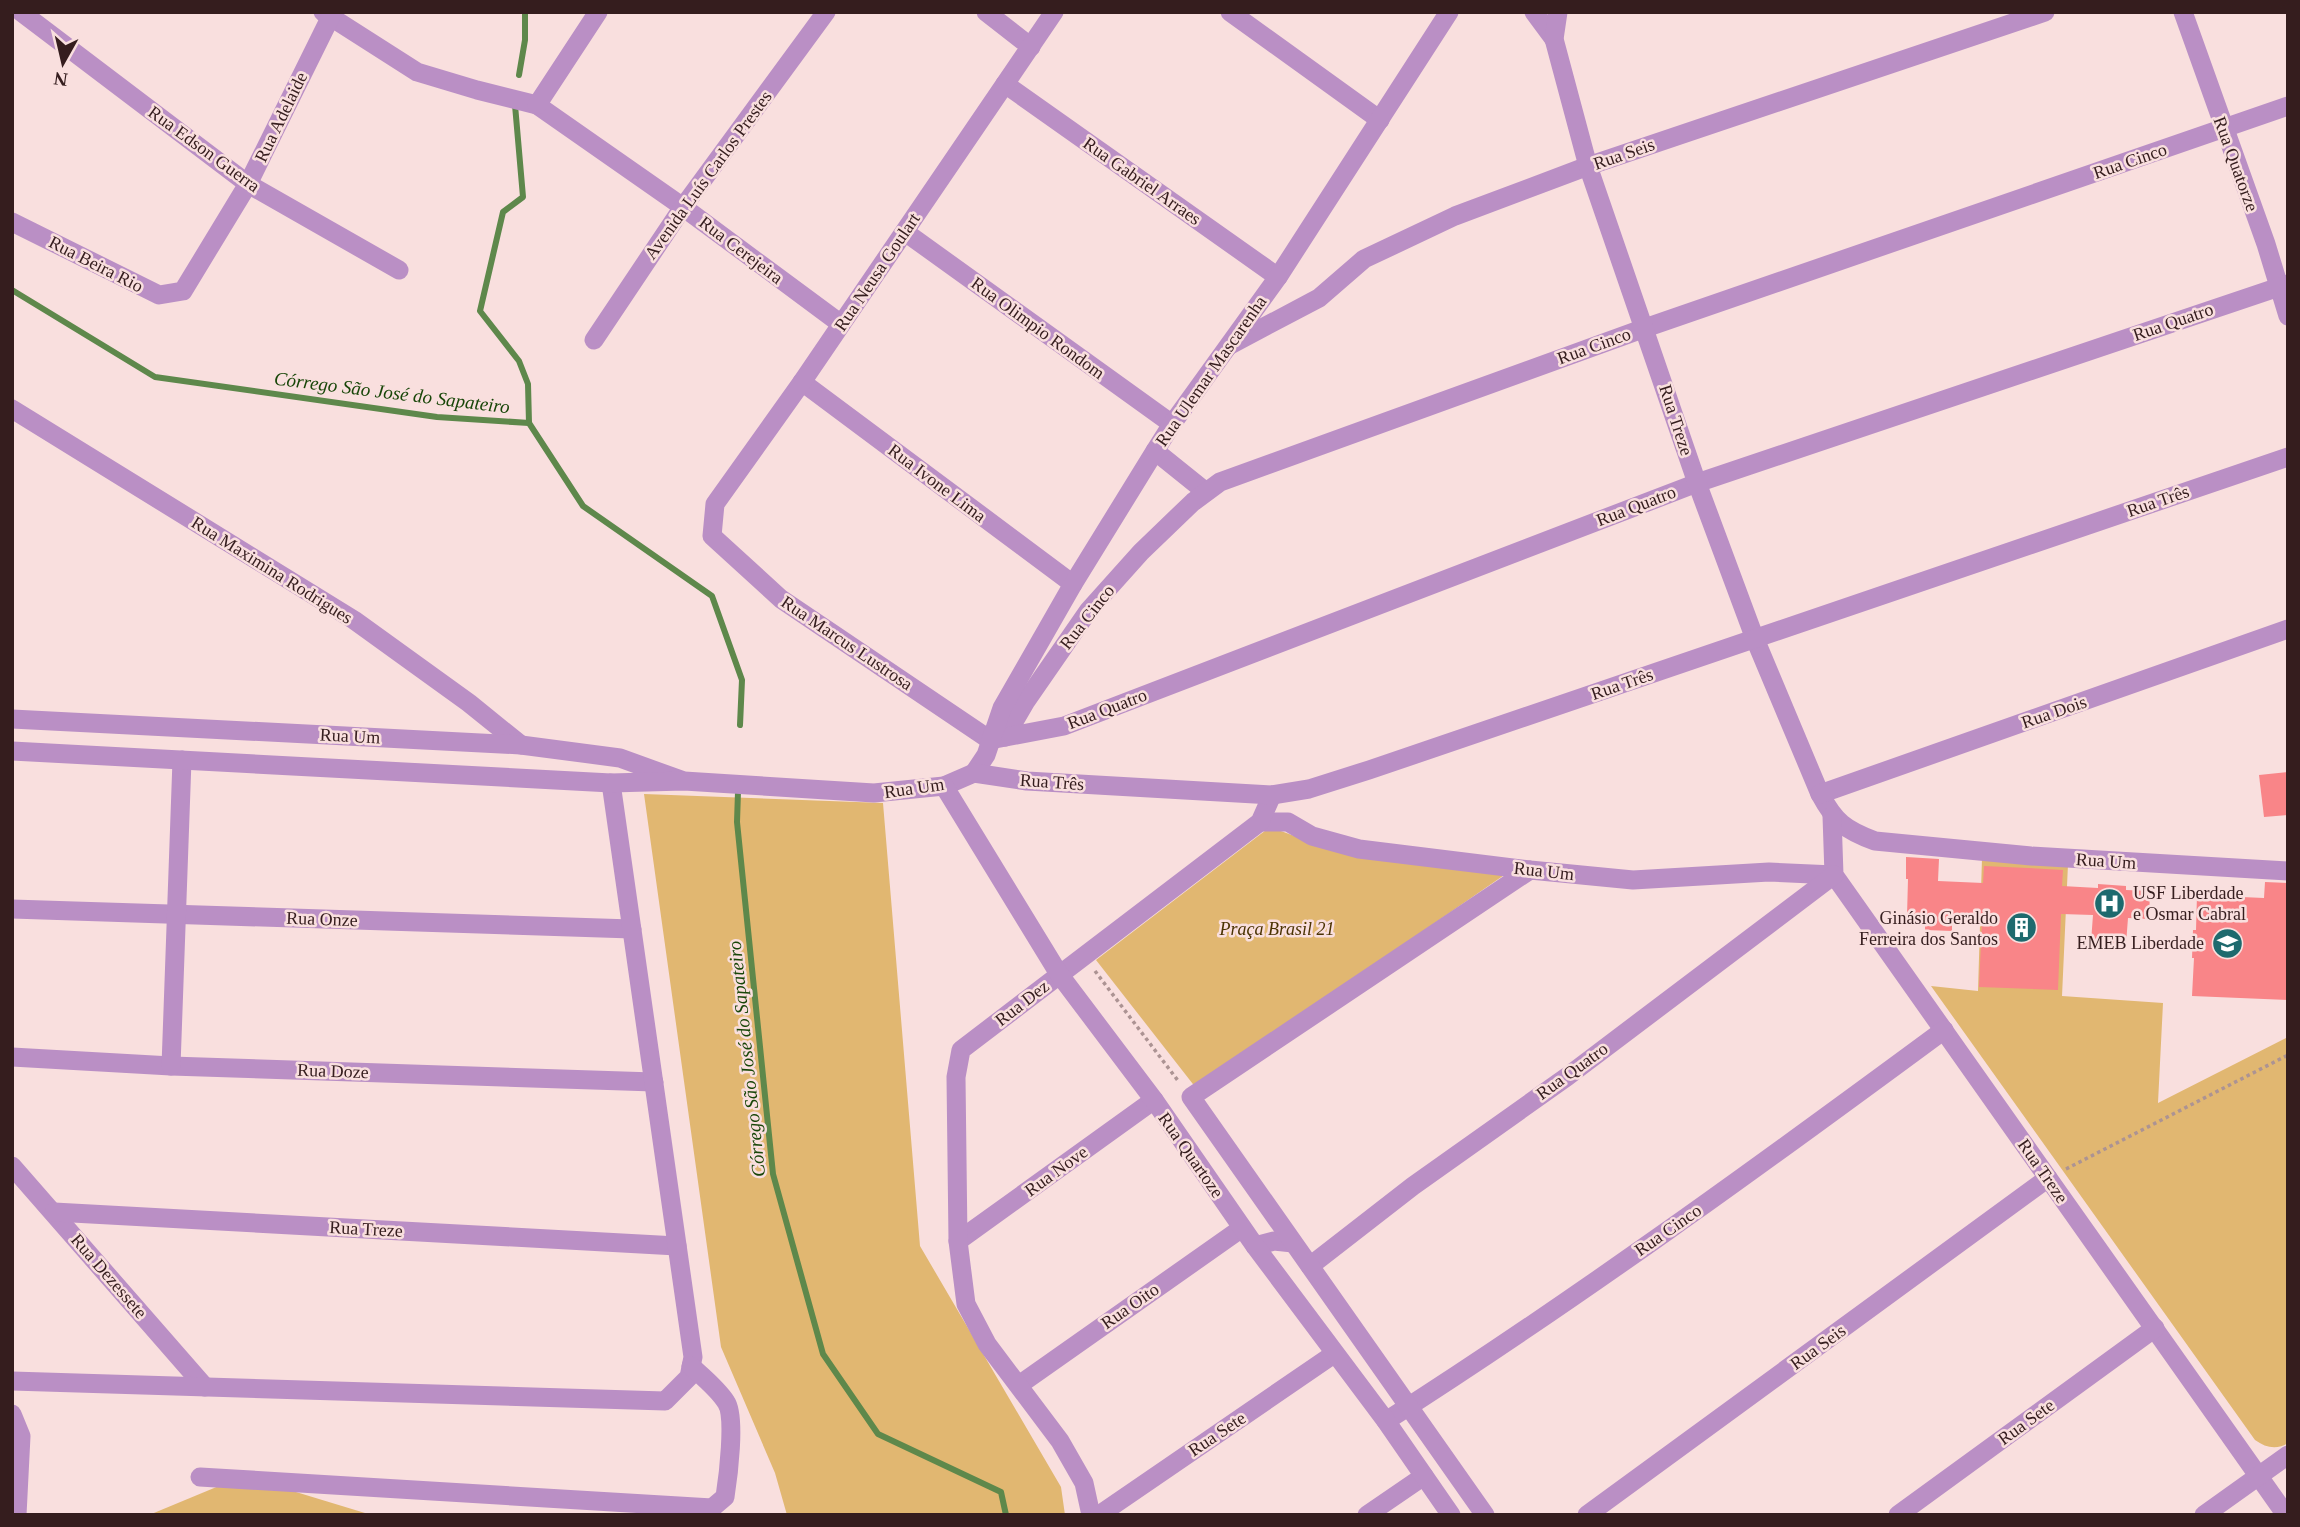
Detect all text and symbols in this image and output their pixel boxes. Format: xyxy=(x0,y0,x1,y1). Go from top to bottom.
north arrow xyxy=(28,28,98,98)
text: N xyxy=(52,68,69,91)
street label: Rua Adelaide xyxy=(251,69,311,165)
street label: Avenida Luís Carlos Prestes xyxy=(640,87,776,263)
street label: Rua Edson Guerra xyxy=(144,102,264,196)
street label: Rua Quatorze xyxy=(2210,114,2262,214)
street label: Rua Gabriel Arraes xyxy=(1079,133,1205,229)
street label: Rua Seis xyxy=(1591,134,1657,174)
street label: Rua Cinco xyxy=(2091,139,2169,183)
street label: Rua Neusa Goulart xyxy=(830,209,924,335)
street label: Rua Cerejeira xyxy=(695,212,787,288)
street label: Rua Beira Rio xyxy=(46,232,146,296)
street label: Rua Olimpio Rondom xyxy=(967,273,1109,383)
street label: Rua Ulemar Mascarenha xyxy=(1151,292,1271,450)
street label: Rua Quatro xyxy=(2130,299,2216,345)
street label: Rua Cinco xyxy=(1555,324,1633,368)
water label: Córrego São José do Sapateiro xyxy=(273,368,511,417)
street label: Rua Treze xyxy=(1655,382,1697,458)
street label: Rua Ivone Lima xyxy=(884,440,990,526)
street label: Rua Três xyxy=(2124,481,2192,521)
street label: Rua Quatro xyxy=(1593,482,1679,530)
street label: Rua Maximina Rodrigues xyxy=(188,512,356,628)
street label: Rua Cinco xyxy=(1056,581,1118,653)
street label: Rua Marcus Lustrosa xyxy=(778,592,916,694)
street label: Rua Três xyxy=(1588,664,1656,704)
street label: Rua Quatro xyxy=(1064,685,1150,733)
street label: Rua Dois xyxy=(2019,692,2089,732)
street label: Rua Um xyxy=(319,724,381,748)
street label: Rua Três xyxy=(1019,770,1085,794)
street label: Rua Um xyxy=(883,774,945,802)
street label: Rua Um xyxy=(2075,849,2137,873)
street label: Rua Um xyxy=(1513,858,1575,884)
place label: USF Liberdade e Osmar Cabral xyxy=(2133,883,2246,924)
hospital icon: USF Liberdade e Osmar Cabral xyxy=(2093,886,2127,920)
street label: Rua Onze xyxy=(286,908,358,930)
place label: Ginásio Geraldo Ferreira dos Santos xyxy=(1859,908,1998,949)
building icon: Ginásio Geraldo Ferreira dos Santos xyxy=(2004,911,2038,945)
park label: Praça Brasil 21 xyxy=(1219,919,1335,939)
school or university icon: EMEB Liberdade xyxy=(2210,926,2244,960)
place label: EMEB Liberdade xyxy=(2077,933,2204,953)
water label: Córrego São José do Sapateiro xyxy=(724,940,769,1178)
street label: Rua Dez xyxy=(991,976,1053,1030)
street label: Rua Quatro xyxy=(1532,1038,1612,1104)
street label: Rua Doze xyxy=(297,1060,369,1082)
street label: Rua Quartoze xyxy=(1154,1109,1228,1201)
street label: Rua Treze xyxy=(2014,1135,2072,1207)
street label: Rua Nove xyxy=(1021,1142,1091,1200)
street label: Rua Cinco xyxy=(1631,1200,1705,1260)
street label: Rua Treze xyxy=(329,1217,403,1241)
street label: Rua Dezessete xyxy=(67,1230,151,1322)
street label: Rua Oito xyxy=(1097,1279,1163,1333)
street label: Rua Seis xyxy=(1786,1320,1850,1374)
street label: Rua Sete xyxy=(1994,1395,2058,1449)
street label: Rua Sete xyxy=(1185,1408,1249,1460)

